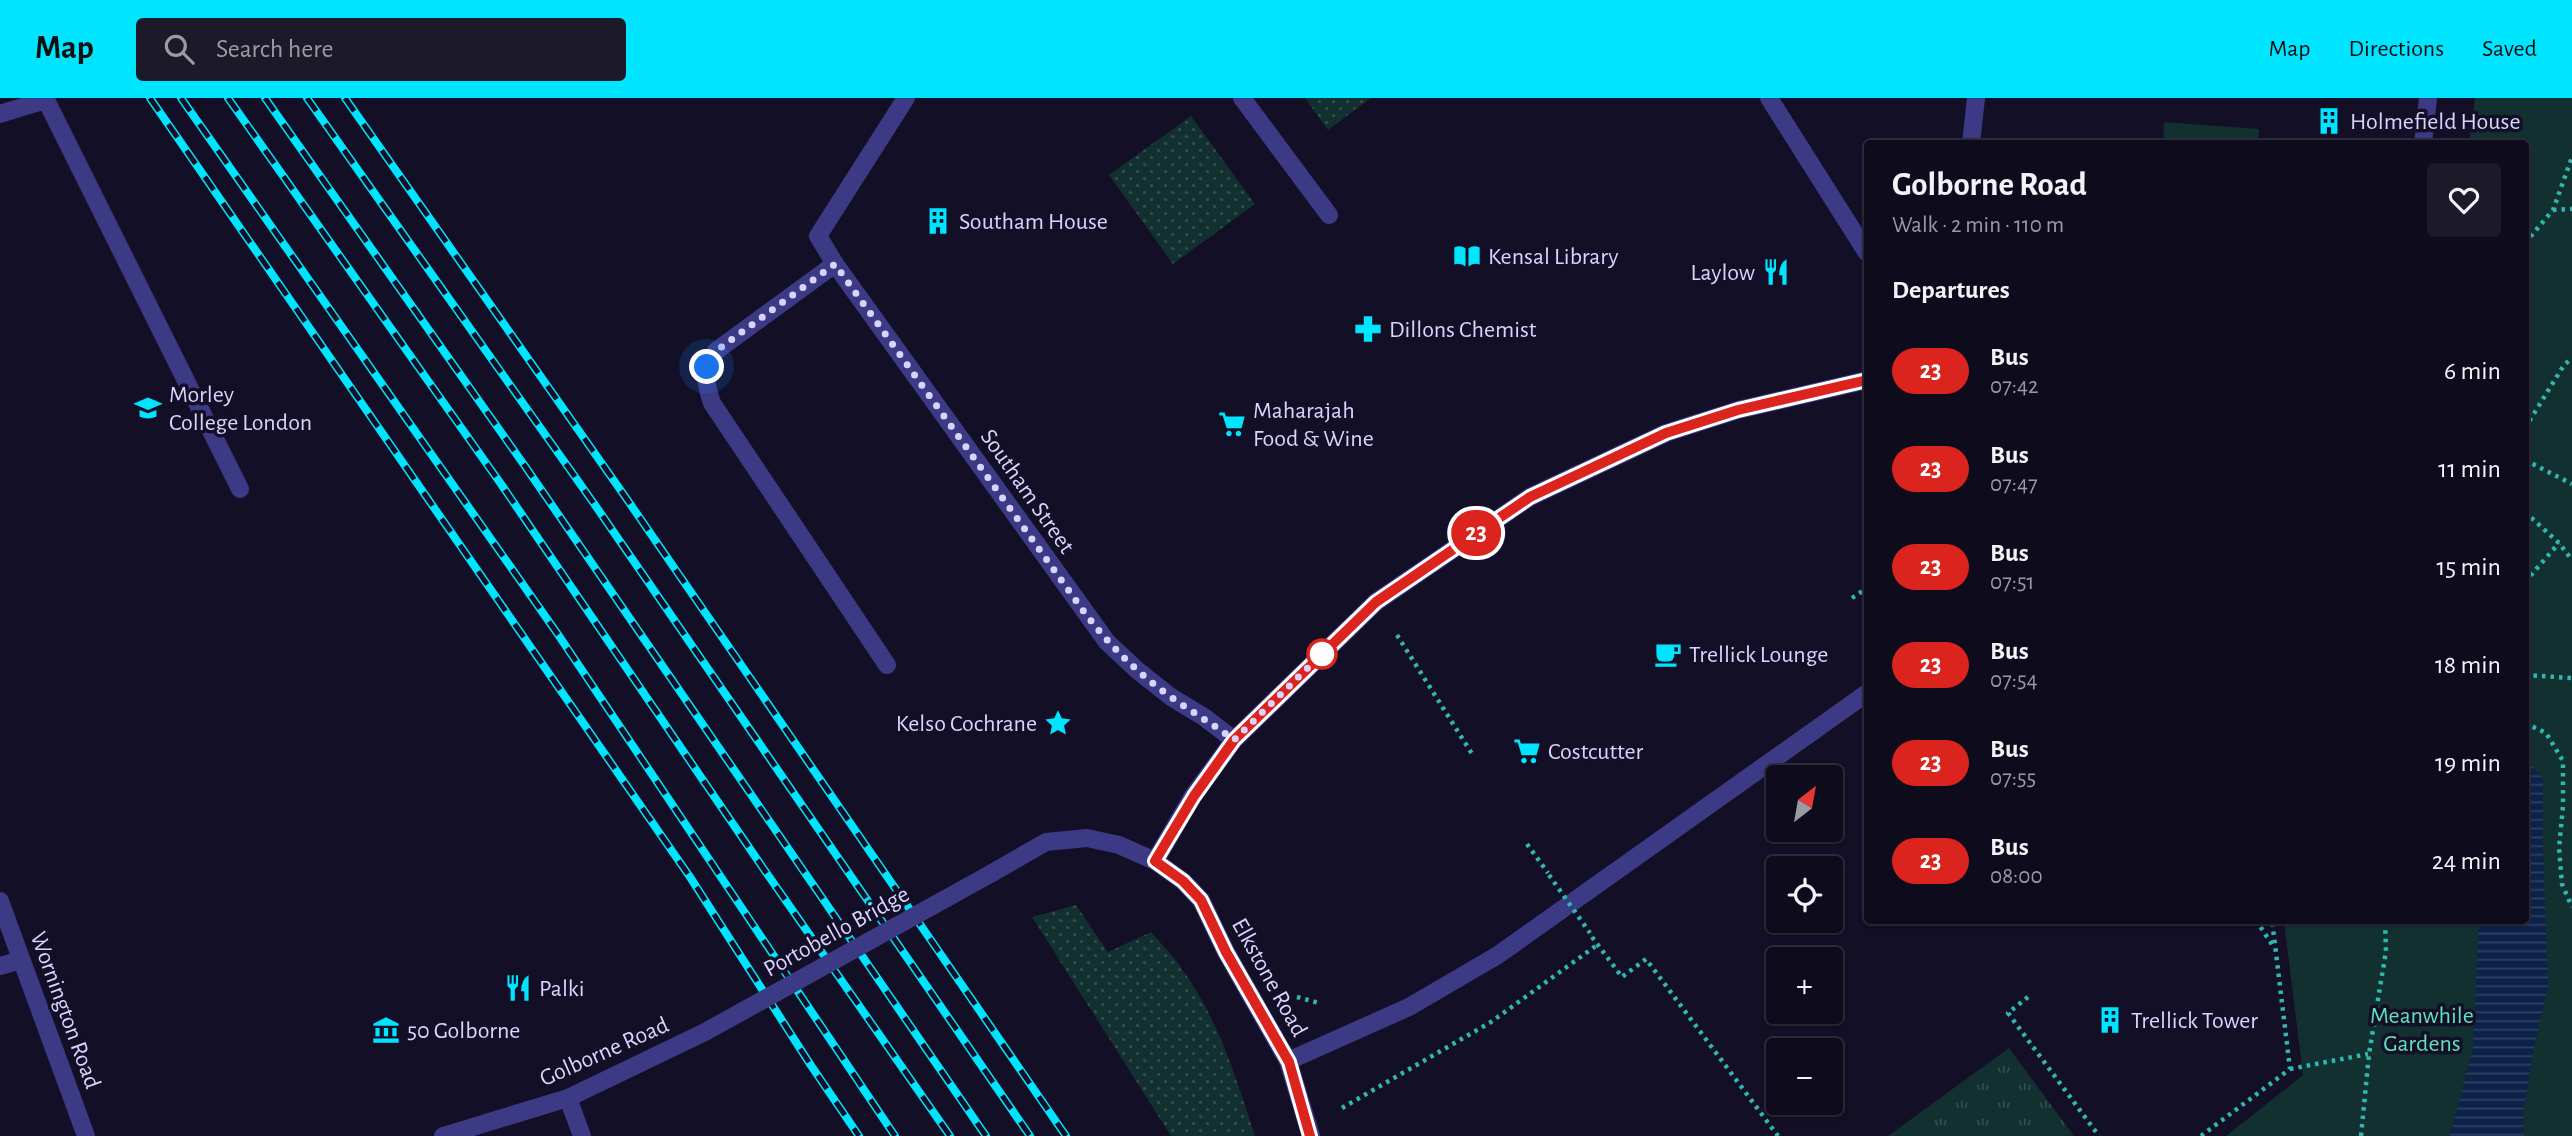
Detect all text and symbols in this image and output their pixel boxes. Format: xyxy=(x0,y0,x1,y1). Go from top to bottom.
search box xyxy=(136,18,626,81)
icon: search xyxy=(160,30,198,68)
text: Map xyxy=(35,32,94,65)
text: Search here xyxy=(216,36,334,62)
text: Map xyxy=(2268,37,2310,61)
text: Directions xyxy=(2348,37,2444,61)
text: Saved xyxy=(2482,37,2537,61)
building icon: Holmefield House xyxy=(2314,106,2344,136)
place label: Holmefield House xyxy=(2350,110,2521,134)
button: heart xyxy=(2427,163,2501,237)
text: Golborne Road xyxy=(1892,169,2087,202)
building icon: Southam House xyxy=(923,206,953,236)
place label: Southam House xyxy=(959,210,1108,234)
text: Walk · 2 min · 110 m xyxy=(1892,214,2064,237)
library icon: Kensal Library xyxy=(1452,241,1482,271)
place label: Kensal Library xyxy=(1488,245,1618,269)
restaurant icon: Laylow xyxy=(1761,257,1791,287)
place label: Laylow xyxy=(1690,261,1755,285)
text: Departures xyxy=(1892,277,2010,303)
pharmacy icon: Dillons Chemist xyxy=(1353,314,1383,344)
place label: Dillons Chemist xyxy=(1389,318,1537,342)
text: Bus xyxy=(1990,344,2029,370)
your location xyxy=(689,349,724,384)
text: 6 min xyxy=(2444,358,2501,384)
text: 23 xyxy=(1920,359,1941,383)
text: 07:42 xyxy=(1990,375,2039,398)
place label: Morley College London xyxy=(169,383,312,435)
school or university icon: Morley College London xyxy=(133,393,163,423)
place label: Maharajah Food & Wine xyxy=(1253,399,1374,451)
supermarket icon: Maharajah Food & Wine xyxy=(1217,409,1247,439)
street label: Southam Street xyxy=(976,425,1079,558)
text: Bus xyxy=(1990,442,2029,468)
text: 11 min xyxy=(2438,456,2501,482)
text: 23 xyxy=(1920,457,1941,481)
text: 07:47 xyxy=(1990,473,2038,496)
line badge: 23 xyxy=(1444,510,1508,556)
text: 23 xyxy=(1465,521,1487,545)
text: Bus xyxy=(1990,540,2029,566)
text: 15 min xyxy=(2436,554,2501,580)
text: 23 xyxy=(1920,555,1941,579)
text: 07:51 xyxy=(1990,571,2035,594)
text: Bus xyxy=(1990,638,2029,664)
unlabelled marker xyxy=(1307,639,1337,669)
cafe icon: Trellick Lounge xyxy=(1653,639,1683,669)
place label: Trellick Lounge xyxy=(1689,643,1828,667)
text: 18 min xyxy=(2435,652,2501,678)
text: 23 xyxy=(1920,653,1941,677)
text: 07:54 xyxy=(1990,669,2038,692)
place icon: Kelso Cochrane xyxy=(1043,708,1073,738)
place label: Kelso Cochrane xyxy=(896,712,1037,736)
supermarket icon: Costcutter xyxy=(1512,736,1542,766)
text: Bus xyxy=(1990,736,2029,762)
place label: Costcutter xyxy=(1548,740,1644,764)
text: 19 min xyxy=(2435,750,2501,776)
text: 23 xyxy=(1920,751,1941,775)
north arrow xyxy=(1766,765,1843,842)
map controls xyxy=(1766,765,1843,1115)
text: 07:55 xyxy=(1990,767,2036,790)
text: Bus xyxy=(1990,834,2029,860)
text: 24 min xyxy=(2432,848,2501,874)
text: 23 xyxy=(1920,849,1941,873)
button: locate xyxy=(1766,856,1843,933)
text: 08:00 xyxy=(1990,865,2043,888)
street label: Portobello Bridge xyxy=(760,882,913,982)
street label: Elkstone Road xyxy=(1227,914,1311,1041)
street label: Wornington Road xyxy=(26,929,105,1092)
button: + xyxy=(1766,947,1843,1024)
restaurant icon: Palki xyxy=(503,973,533,1003)
place label: Palki xyxy=(539,977,585,1001)
park label: Meanwhile Gardens xyxy=(2370,1004,2474,1056)
building icon: Trellick Tower xyxy=(2095,1005,2125,1035)
place label: Trellick Tower xyxy=(2131,1009,2258,1033)
street label: Golborne Road xyxy=(536,1013,673,1091)
museum icon: 50 Golborne xyxy=(371,1015,401,1045)
place label: 50 Golborne xyxy=(407,1019,520,1043)
button: − xyxy=(1766,1038,1843,1115)

